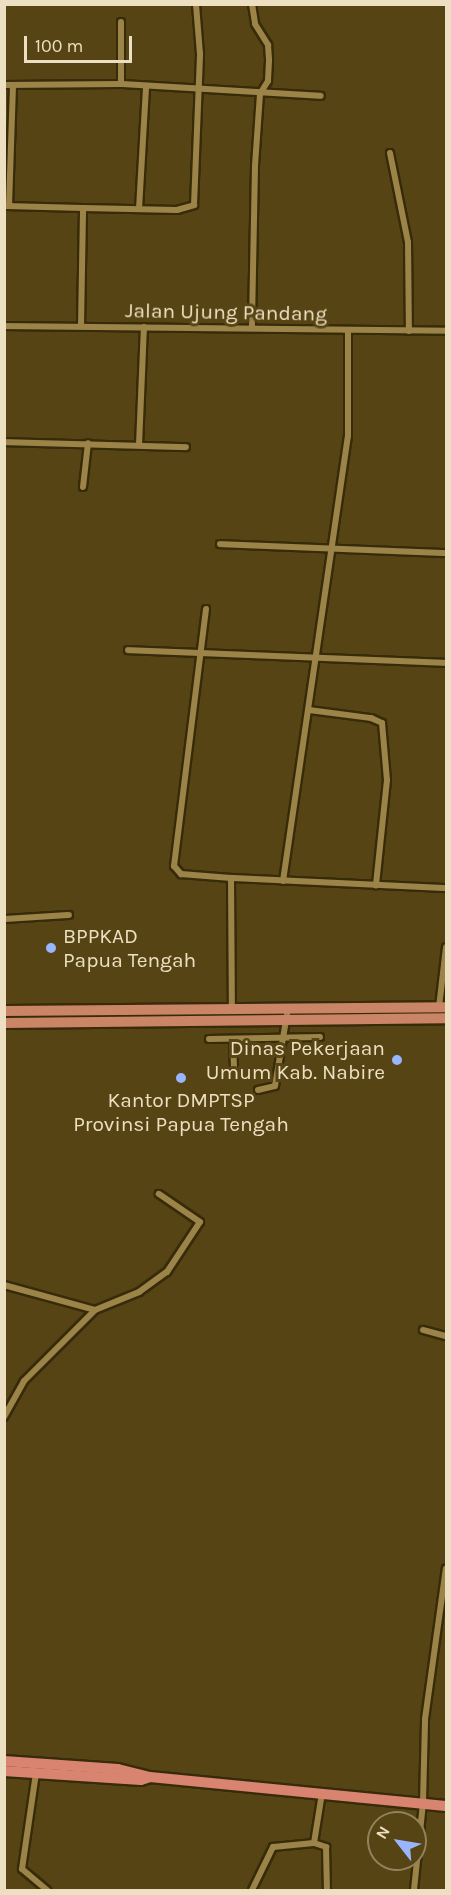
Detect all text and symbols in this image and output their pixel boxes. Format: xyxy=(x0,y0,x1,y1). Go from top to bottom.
scale bar xyxy=(27,24,135,62)
text: 100 m xyxy=(35,35,83,57)
street label: Jalan Ujung Pandang xyxy=(125,298,327,326)
place label: BPPKAD Papua Tengah xyxy=(63,923,196,973)
marker: BPPKAD Papua Tengah xyxy=(44,941,58,955)
place label: Dinas Pekerjaan Umum Kab. Nabire xyxy=(206,1035,385,1085)
marker: Dinas Pekerjaan Umum Kab. Nabire xyxy=(390,1053,404,1067)
marker: Kantor DMPTSP Provinsi Papua Tengah xyxy=(174,1071,188,1085)
place label: Kantor DMPTSP Provinsi Papua Tengah xyxy=(73,1087,289,1137)
north arrow xyxy=(367,1811,427,1871)
text: N xyxy=(372,1823,394,1842)

